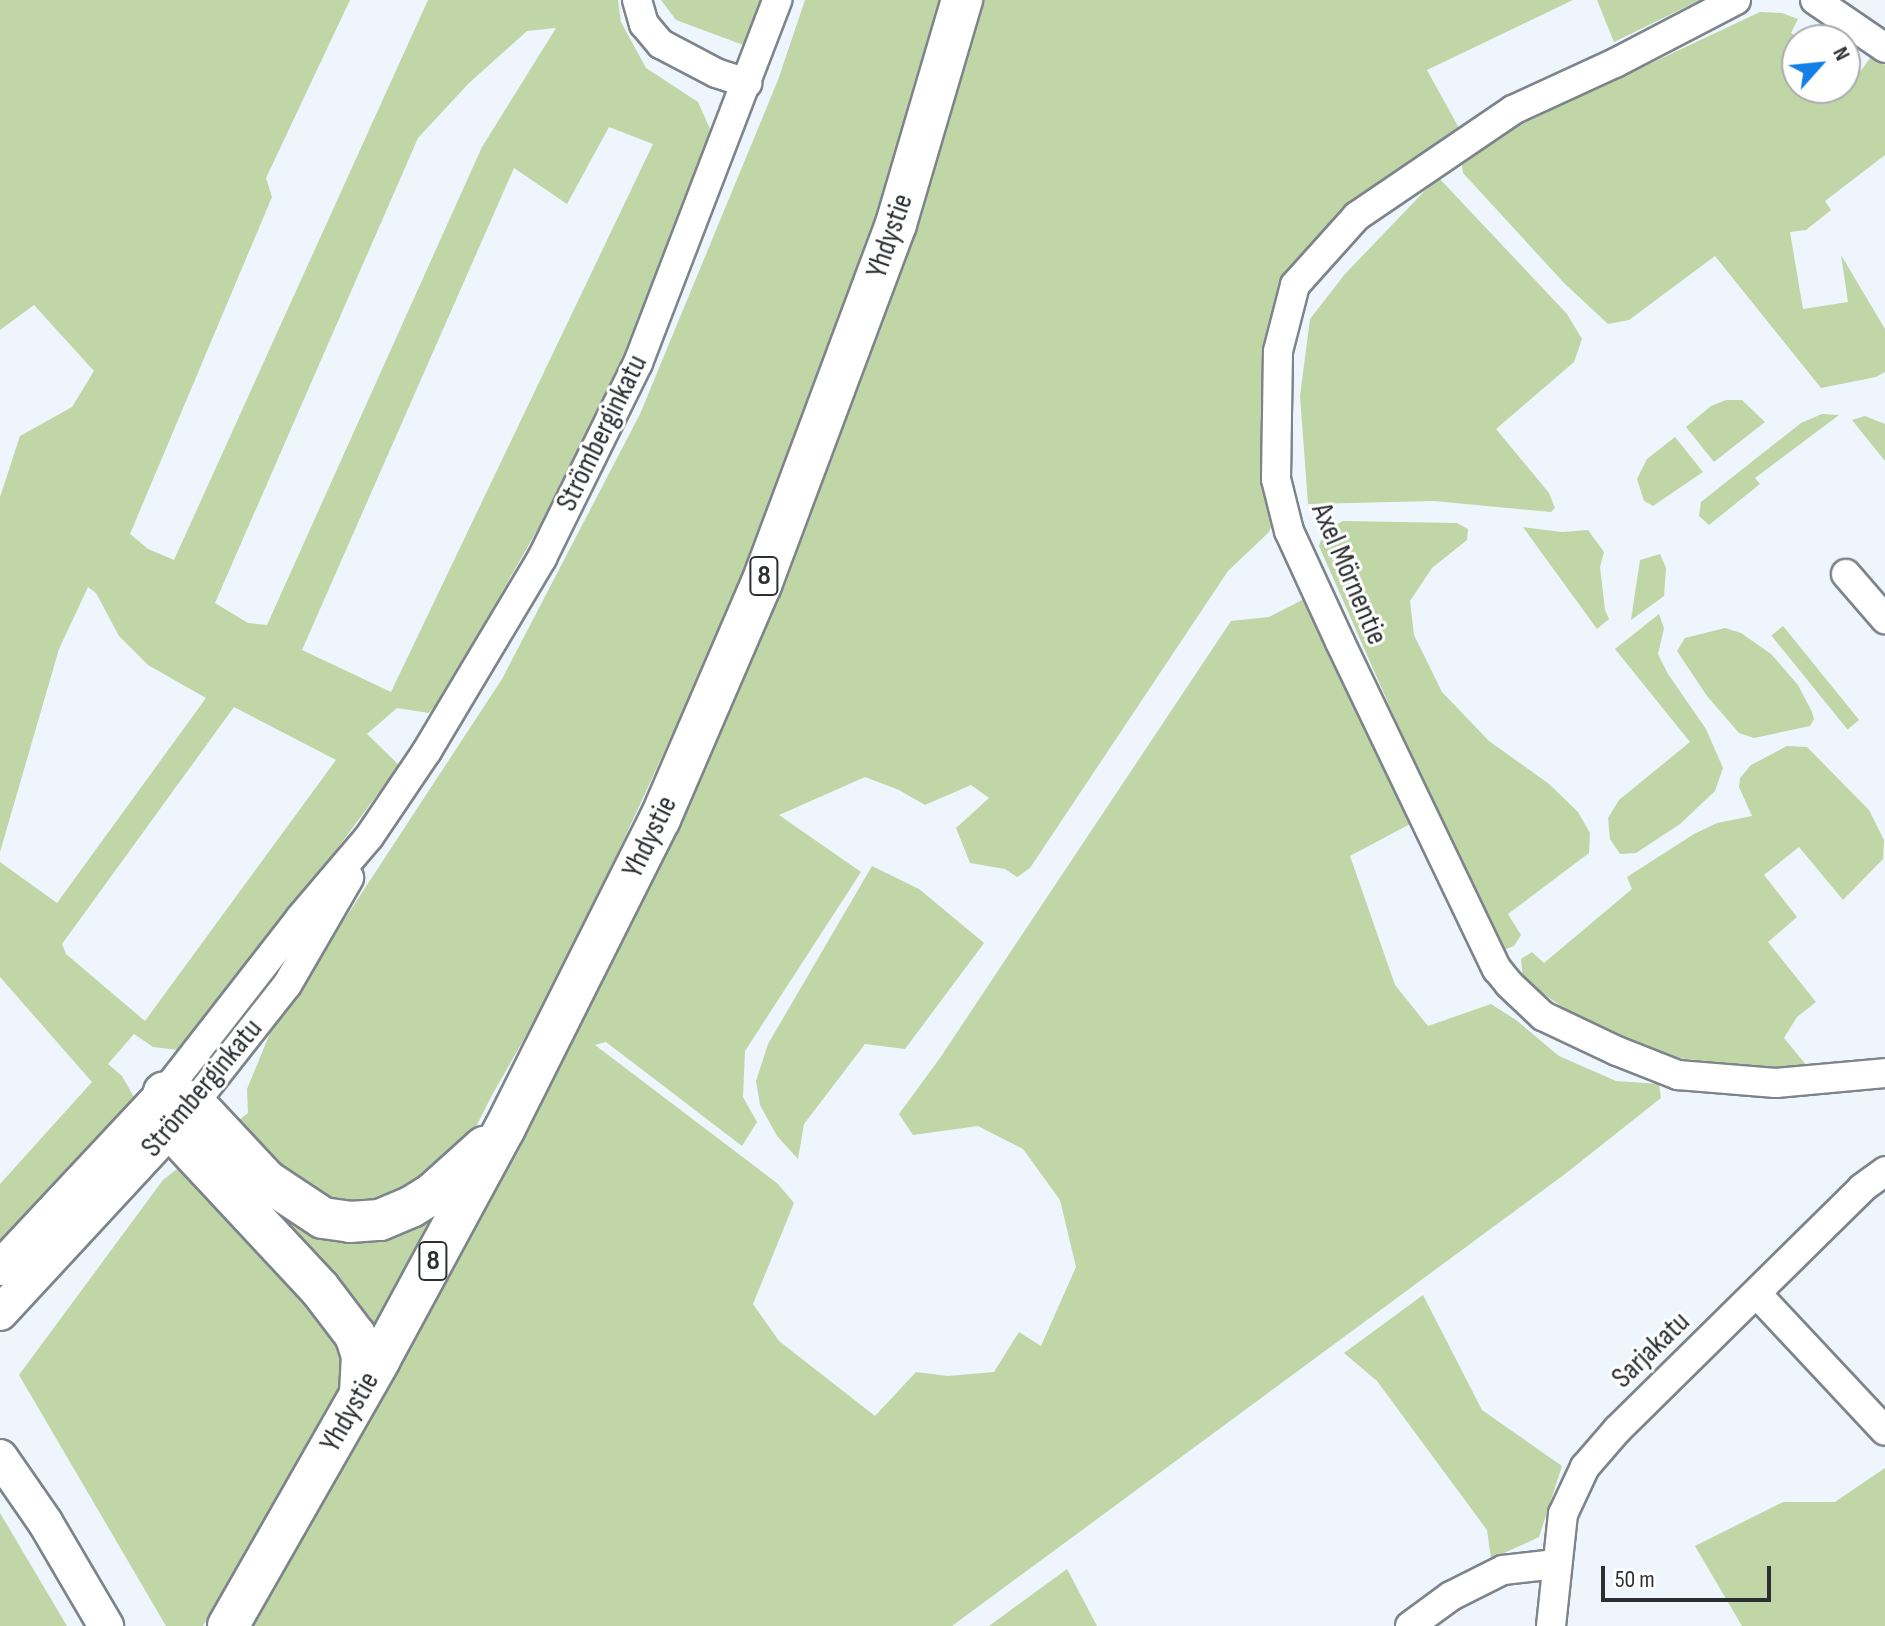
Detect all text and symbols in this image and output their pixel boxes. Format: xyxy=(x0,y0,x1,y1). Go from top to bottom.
north arrow xyxy=(1781,24,1861,104)
text: N xyxy=(1826,42,1856,65)
street label: Yhdystie xyxy=(859,189,921,283)
street label: Strömberginkatu xyxy=(549,349,655,517)
street label: Axel Mörnentie xyxy=(1303,498,1395,650)
road number: 8 xyxy=(748,552,780,600)
street label: Yhdystie xyxy=(615,790,685,884)
street label: Strömberginkatu xyxy=(134,1012,270,1164)
road number: 8 xyxy=(417,1237,449,1285)
street label: Sarjakatu xyxy=(1604,1304,1698,1396)
street label: Yhdystie xyxy=(313,1365,387,1459)
scale bar xyxy=(1605,1550,1775,1600)
text: 50 m xyxy=(1615,1565,1655,1594)

